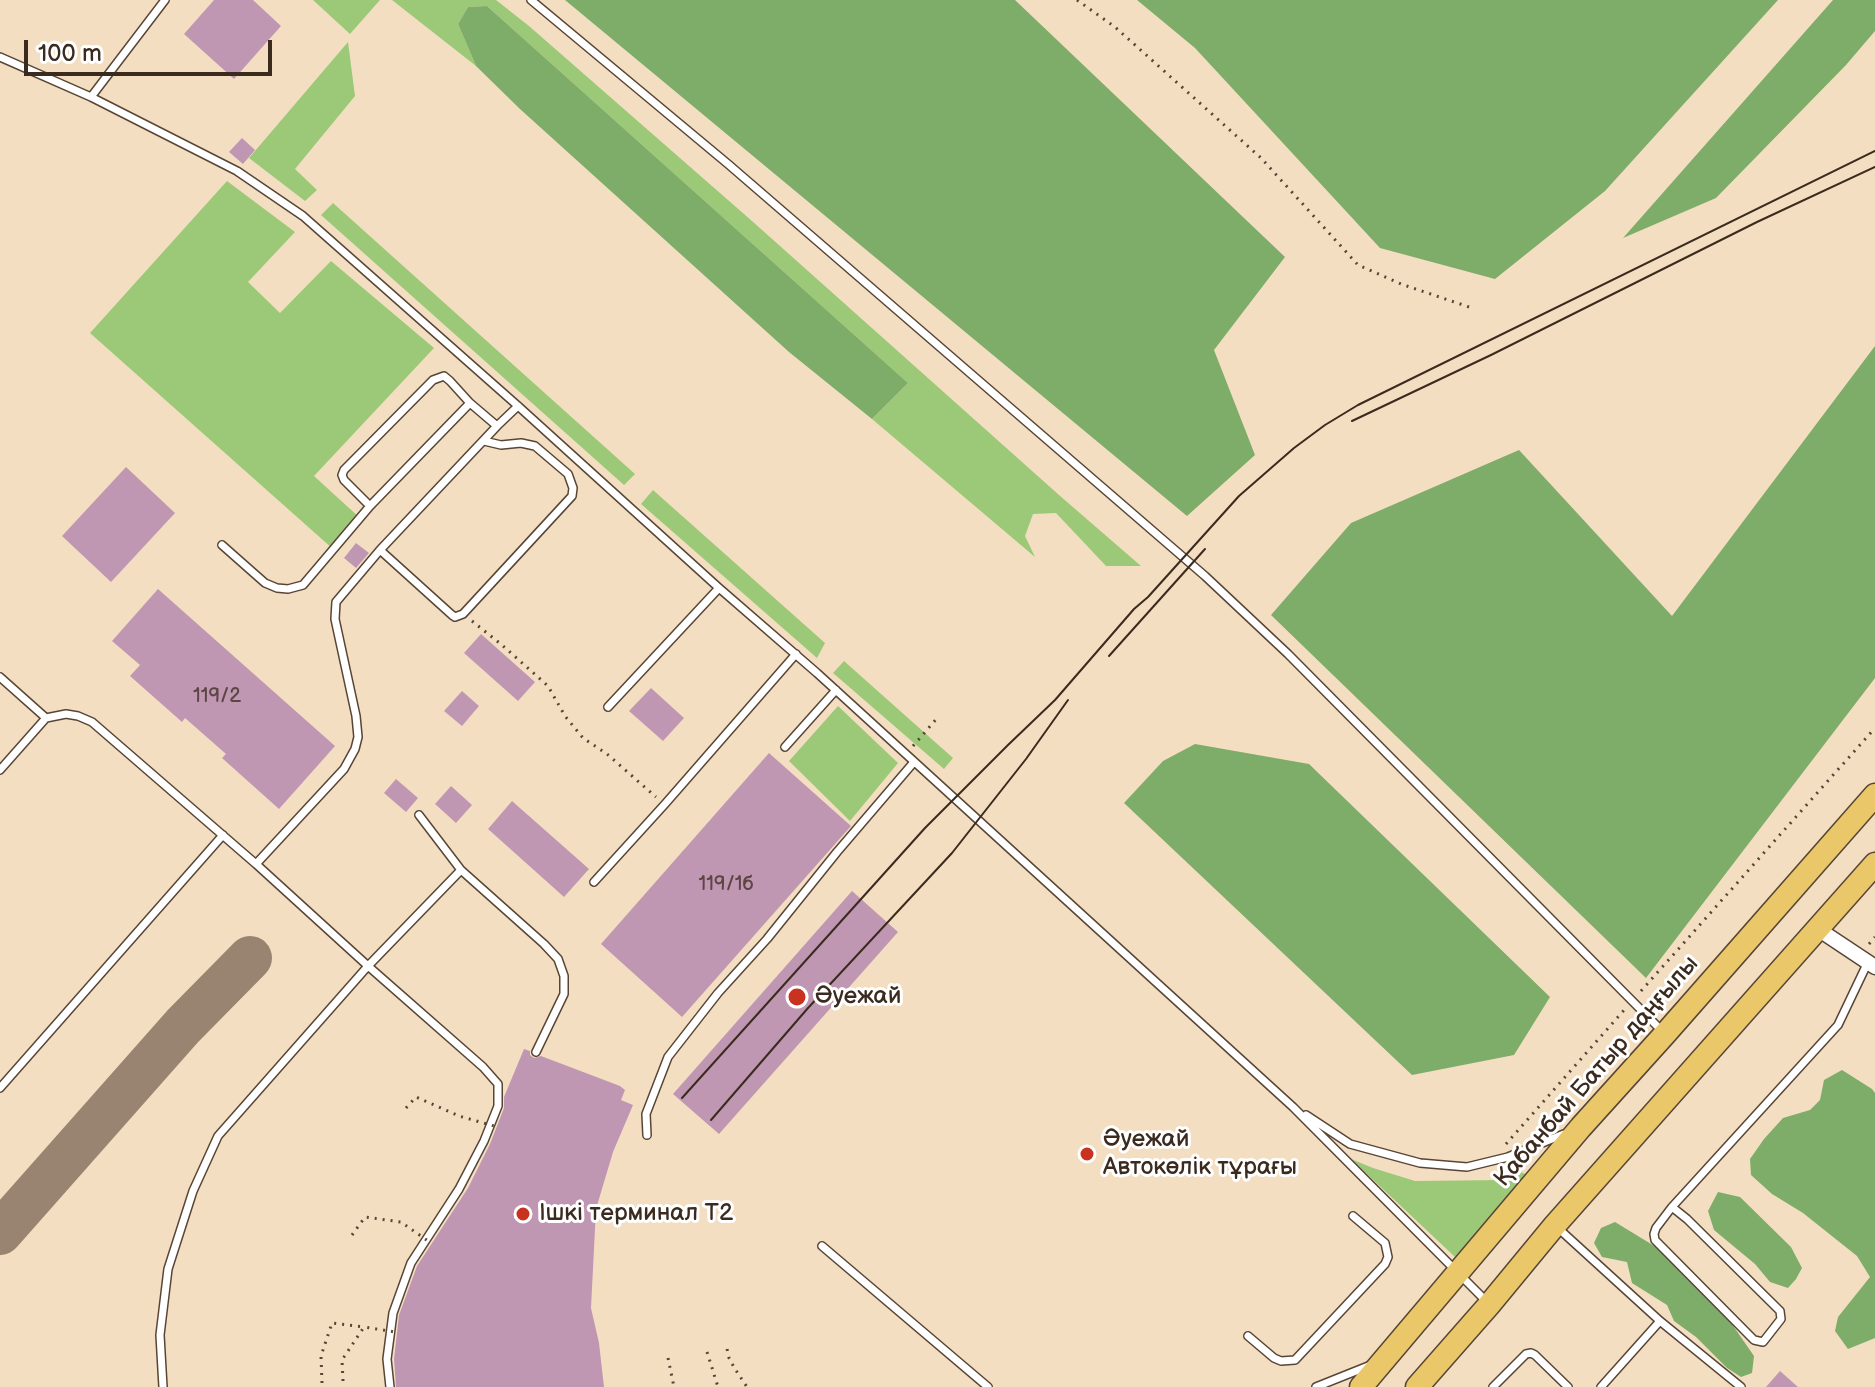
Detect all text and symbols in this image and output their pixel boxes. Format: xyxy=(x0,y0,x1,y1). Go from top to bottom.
scale bar xyxy=(28,24,276,74)
text: 100 m xyxy=(38,39,102,68)
house number: 119/2 xyxy=(193,685,241,709)
house number: 119/1б xyxy=(699,873,753,897)
street label: Қабанбай Батыр даңғылы xyxy=(1489,951,1705,1193)
place label: Әуежай xyxy=(815,983,901,1011)
marker: Әуежай xyxy=(786,986,808,1008)
place label: Әуежай Автокөлік тұрағы xyxy=(1103,1126,1297,1182)
marker: Әуежай Автокөлік тұрағы xyxy=(1078,1145,1096,1163)
place label: Ішкі терминал T2 xyxy=(539,1200,733,1228)
marker: Ішкі терминал T2 xyxy=(514,1205,532,1223)

